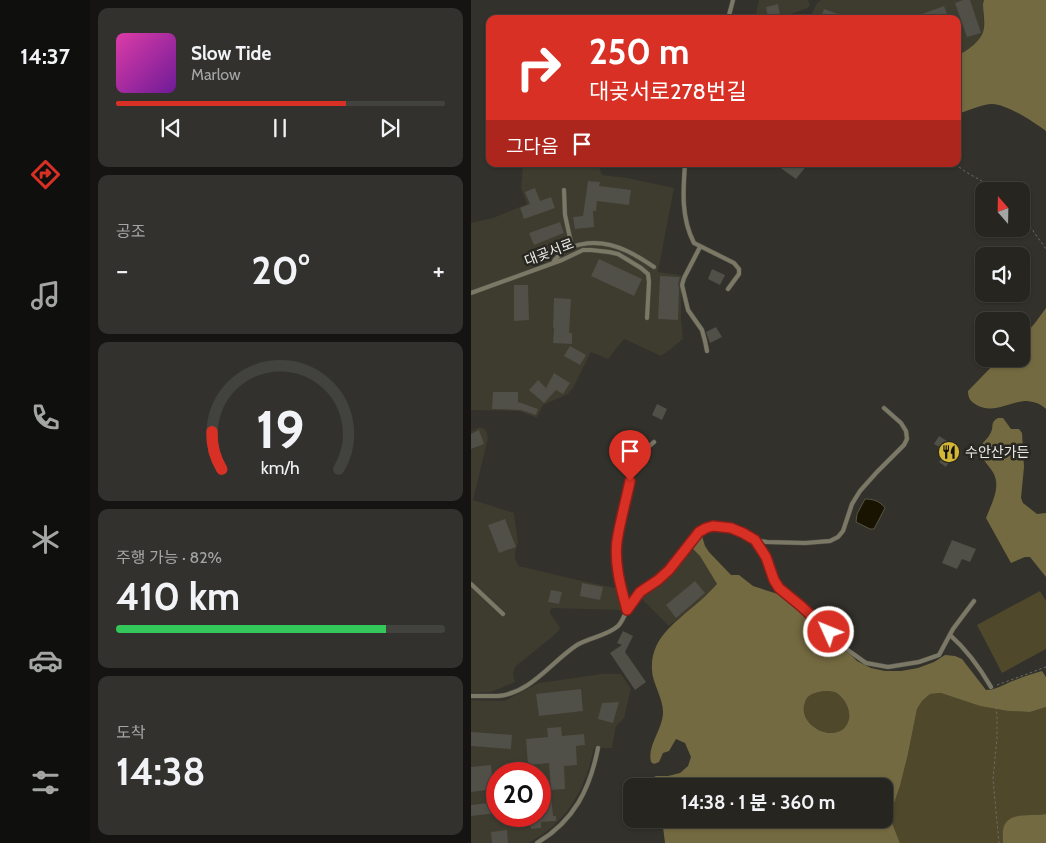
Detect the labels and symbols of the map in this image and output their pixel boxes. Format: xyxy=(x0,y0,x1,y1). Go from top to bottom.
north arrow xyxy=(975,182,1030,238)
street label: 대곶서로 xyxy=(522,234,576,270)
pin xyxy=(609,430,651,481)
restaurant icon: 수안산가든 xyxy=(937,440,961,464)
place label: 수안산가든 xyxy=(965,443,1030,461)
position arrow xyxy=(802,605,854,657)
speed limit sign: 20 xyxy=(486,762,551,827)

